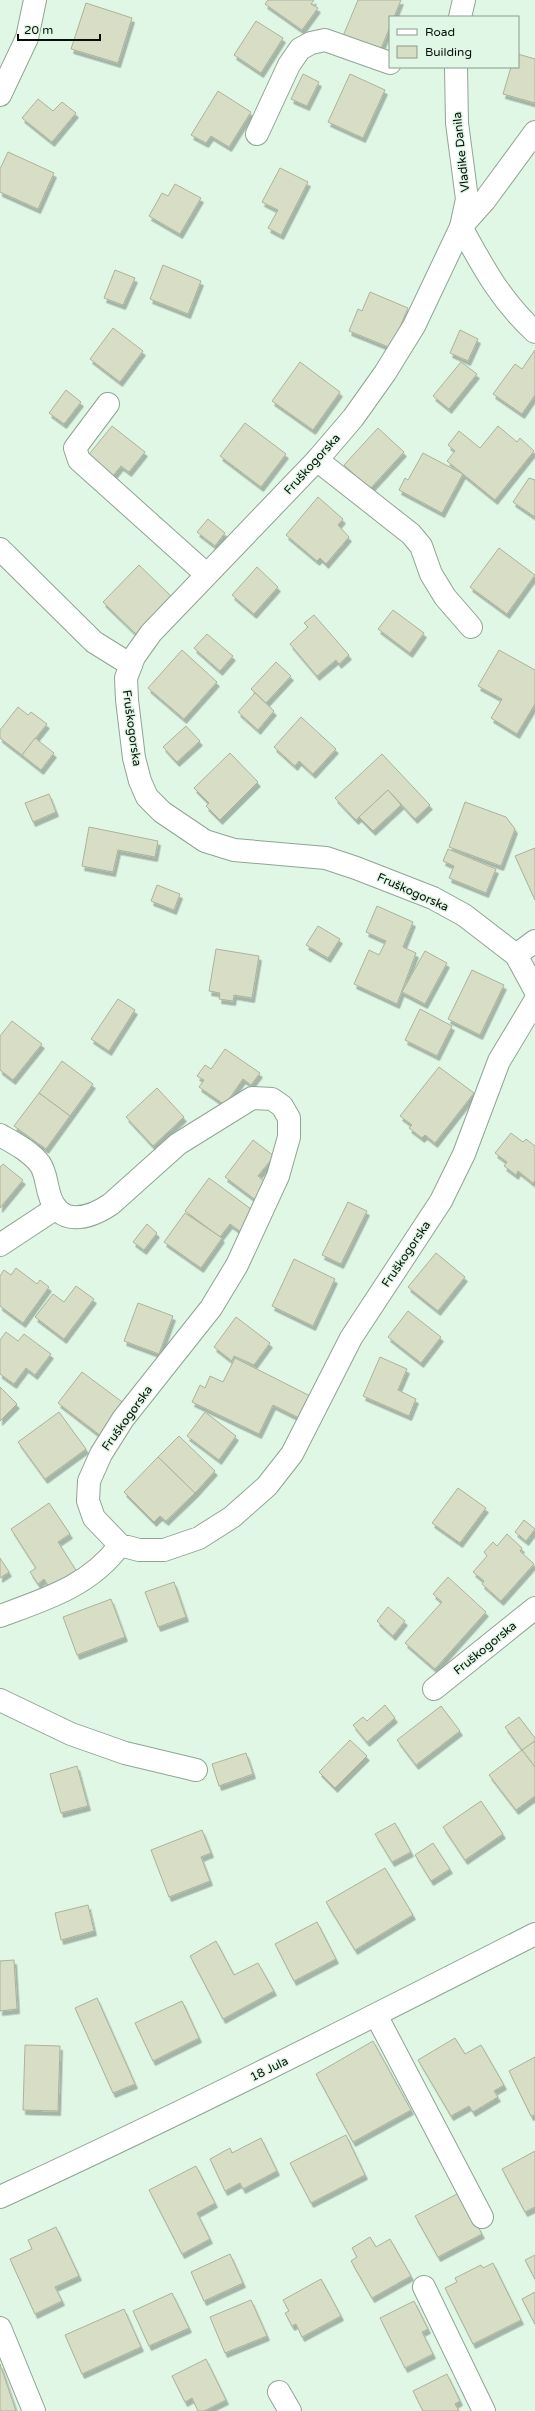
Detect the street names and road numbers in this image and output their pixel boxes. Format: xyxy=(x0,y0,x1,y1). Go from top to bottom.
street label: Vladike Danila xyxy=(450,111,472,193)
street label: Fruškogorska xyxy=(281,431,343,497)
street label: Fruškogorska xyxy=(120,689,144,767)
street label: Fruškogorska xyxy=(375,870,451,914)
street label: Fruškogorska xyxy=(379,1218,433,1290)
street label: Fruškogorska xyxy=(99,1383,155,1453)
street label: Fruškogorska xyxy=(451,1618,519,1678)
street label: 18 Jula xyxy=(248,2054,290,2084)

